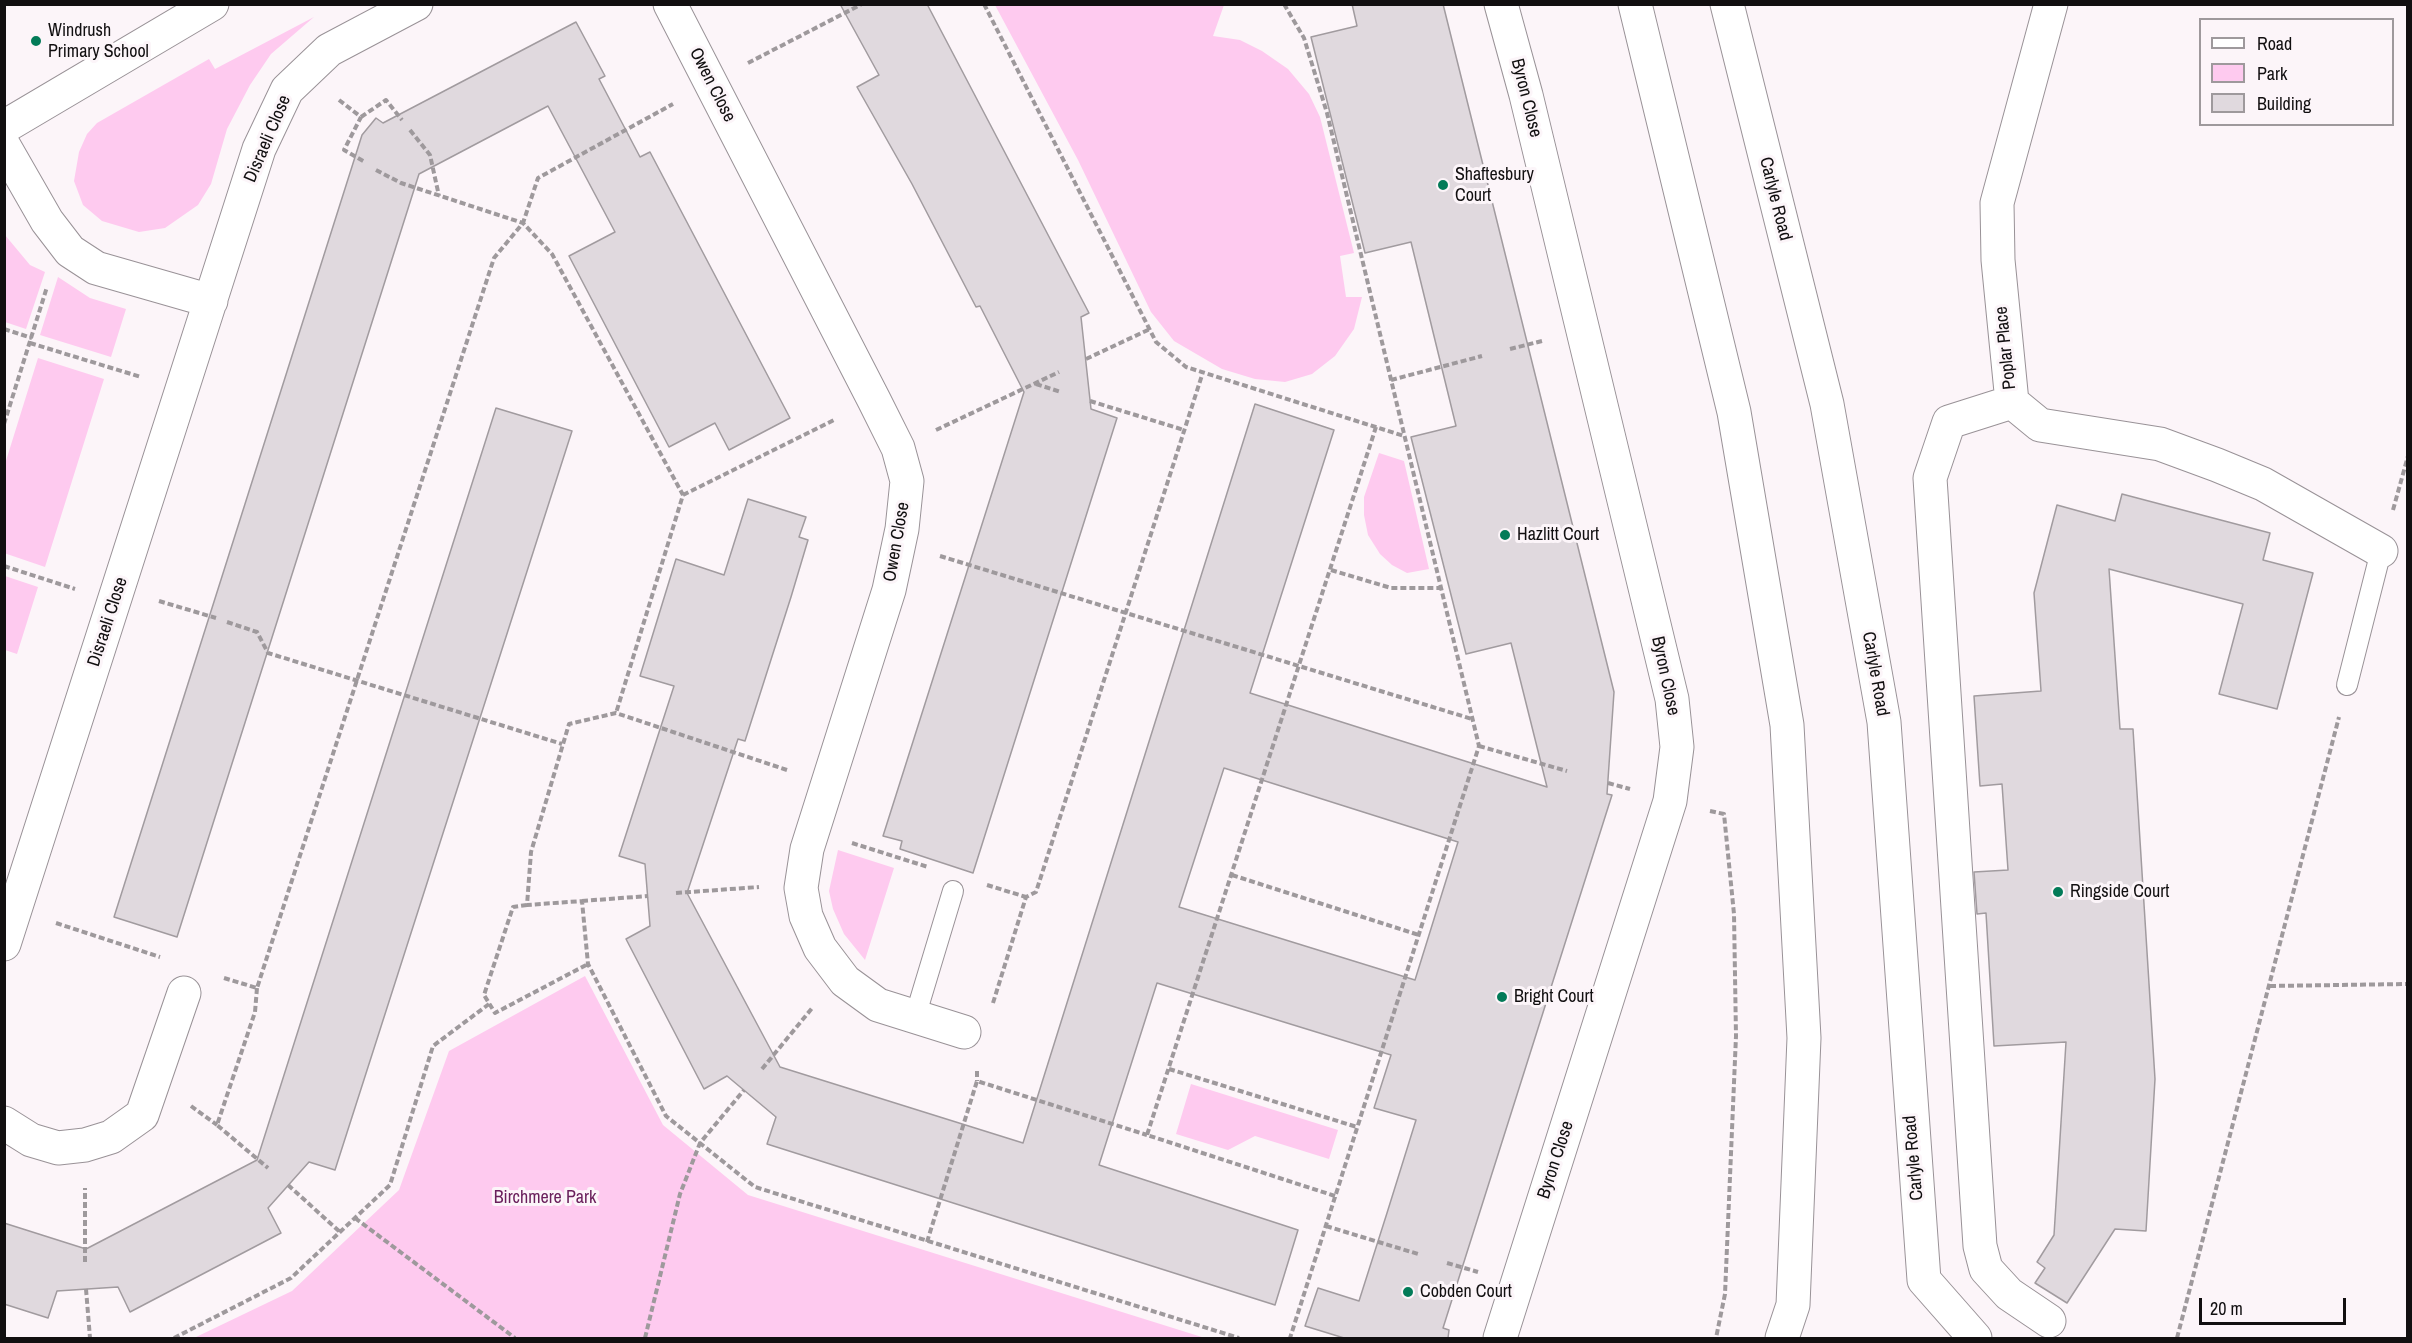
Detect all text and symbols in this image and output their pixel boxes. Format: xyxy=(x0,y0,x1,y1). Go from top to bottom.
legend xyxy=(2199,18,2394,126)
place label: Windrush Primary School xyxy=(48,20,149,63)
text: Road xyxy=(2257,31,2292,56)
marker: Windrush Primary School xyxy=(29,34,43,48)
street label: Owen Close xyxy=(684,44,740,126)
street label: Byron Close xyxy=(1506,56,1546,140)
text: Park xyxy=(2257,61,2287,86)
text: Building xyxy=(2257,91,2311,116)
street label: Disraeli Close xyxy=(240,92,296,186)
street label: Carlyle Road xyxy=(1754,155,1796,243)
place label: Shaftesbury Court xyxy=(1455,164,1534,207)
marker: Shaftesbury Court xyxy=(1436,178,1450,192)
street label: Poplar Place xyxy=(1991,305,2021,391)
street label: Owen Close xyxy=(879,501,915,583)
place label: Hazlitt Court xyxy=(1517,524,1599,546)
marker: Hazlitt Court xyxy=(1498,528,1512,542)
street label: Disraeli Close xyxy=(83,575,133,669)
street label: Carlyle Road xyxy=(1857,630,1893,718)
street label: Byron Close xyxy=(1646,634,1684,718)
place label: Ringside Court xyxy=(2070,881,2169,903)
marker: Ringside Court xyxy=(2051,885,2065,899)
place label: Bright Court xyxy=(1514,986,1594,1008)
marker: Bright Court xyxy=(1495,990,1509,1004)
street label: Carlyle Road xyxy=(1900,1115,1928,1201)
street label: Byron Close xyxy=(1533,1118,1579,1202)
park label: Birchmere Park xyxy=(494,1187,596,1209)
place label: Cobden Court xyxy=(1420,1281,1512,1303)
marker: Cobden Court xyxy=(1401,1285,1415,1299)
scale bar xyxy=(2202,1286,2349,1324)
text: 20 m xyxy=(2210,1296,2243,1321)

